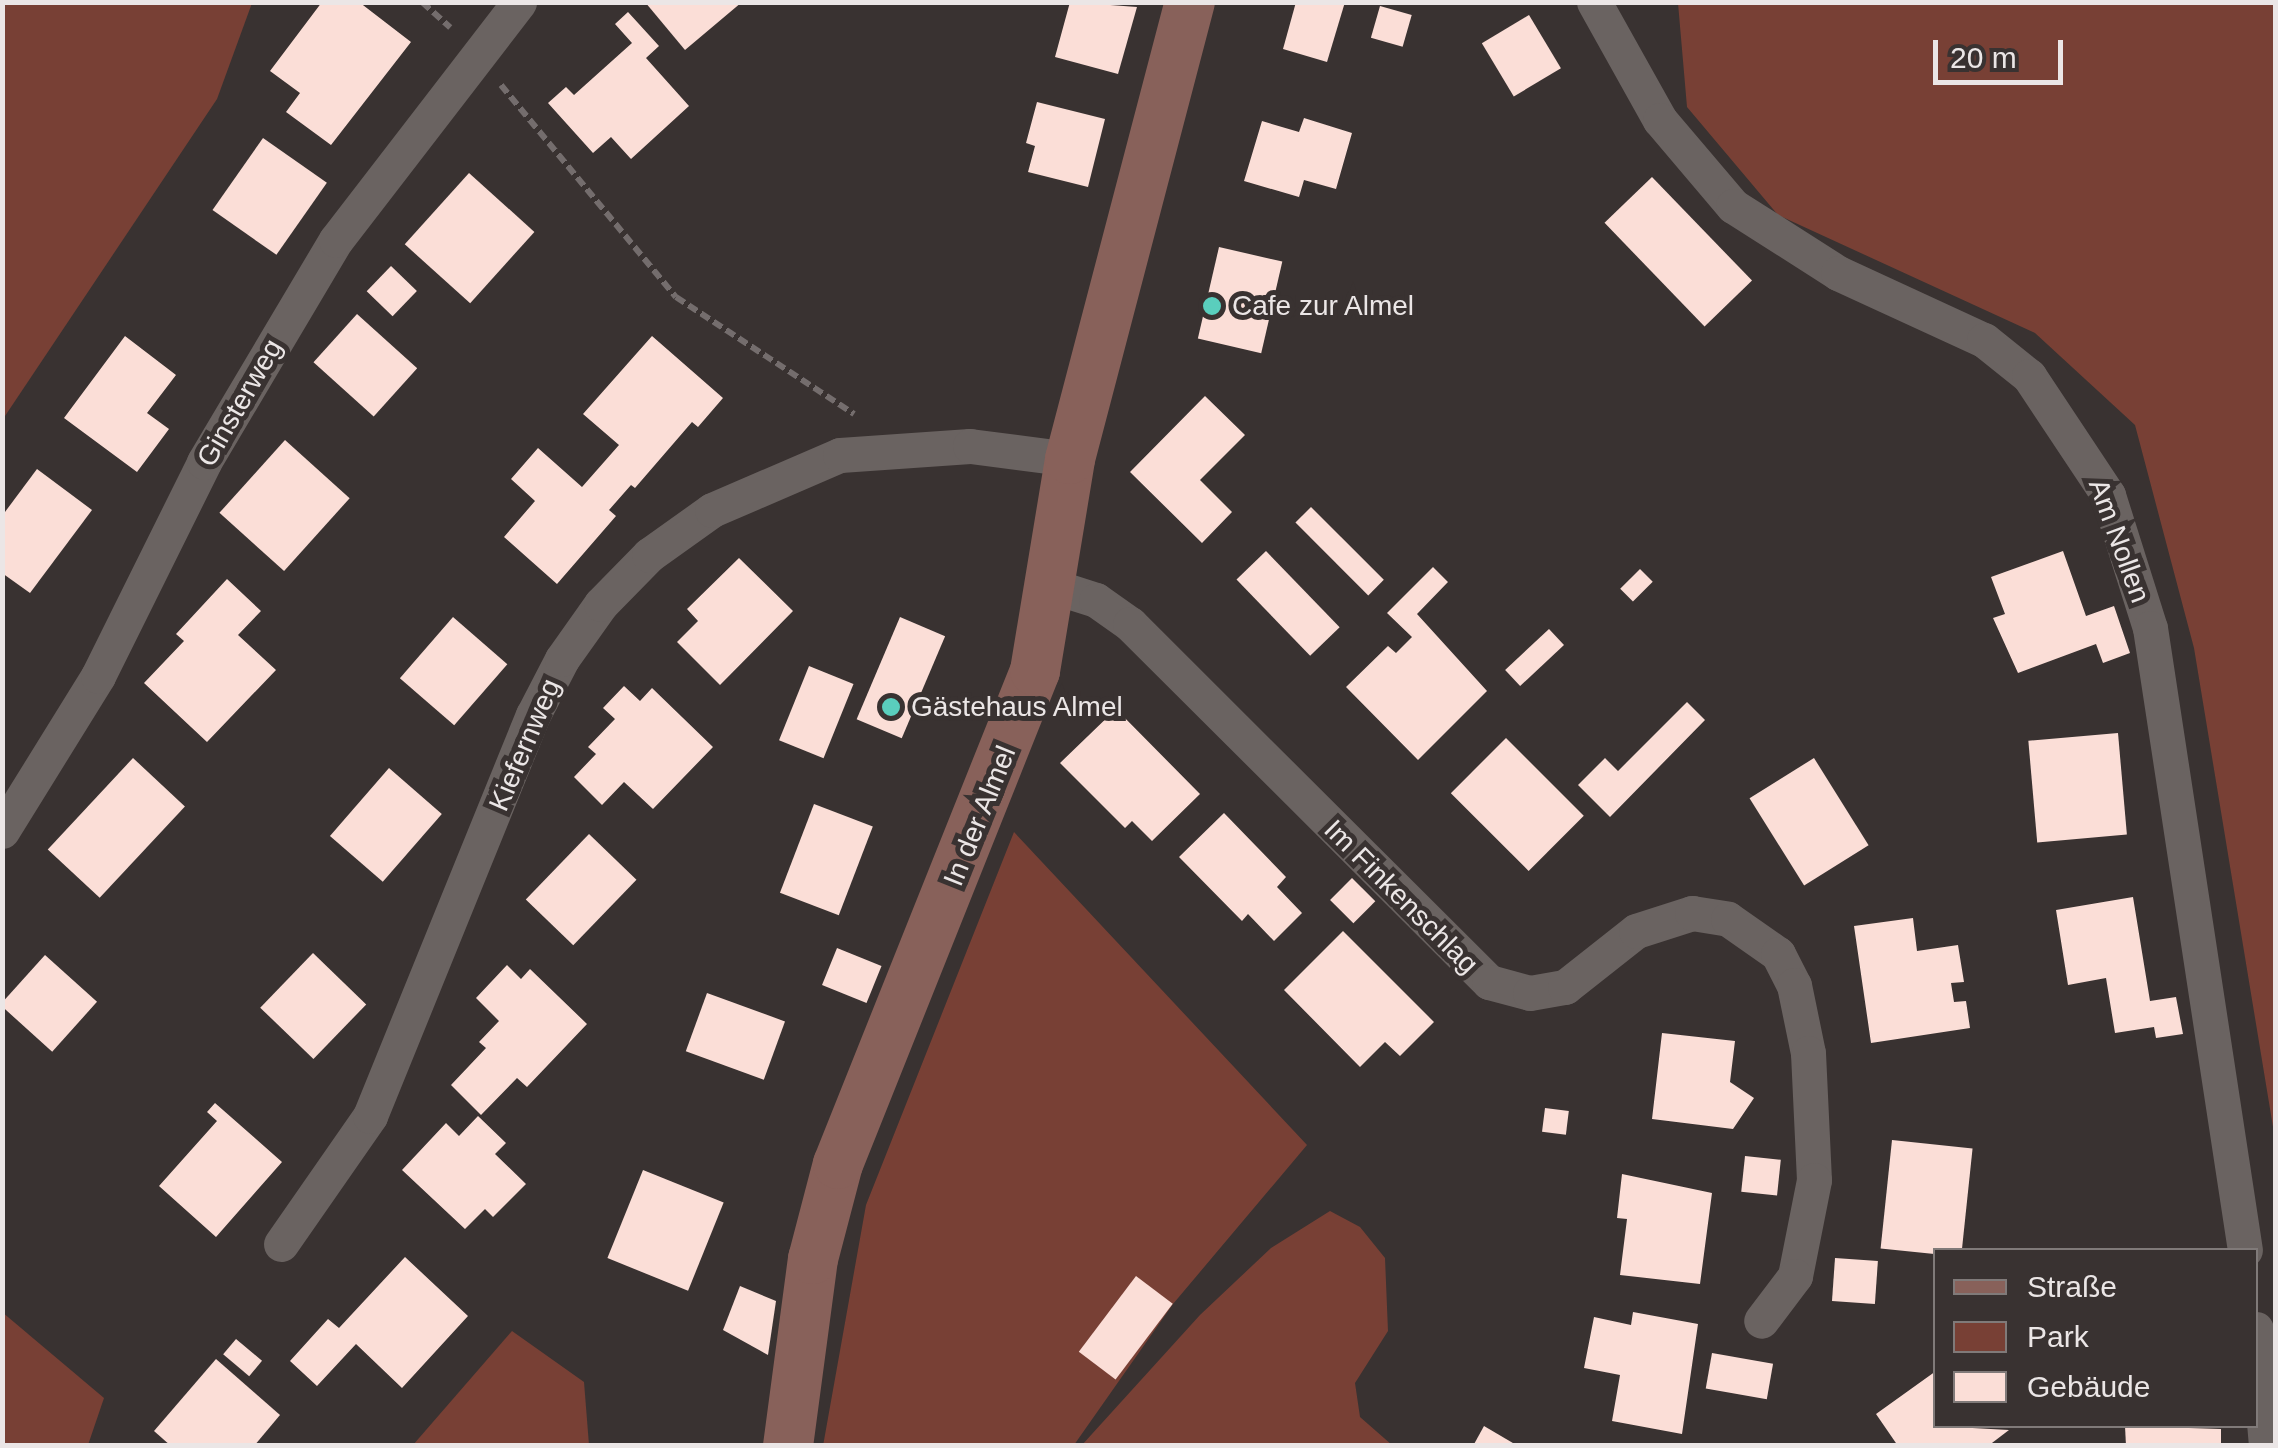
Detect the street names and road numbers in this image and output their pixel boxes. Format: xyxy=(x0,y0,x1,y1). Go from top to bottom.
street label: Ginsterweg xyxy=(190,333,290,473)
street label: Am Nollen xyxy=(2081,475,2157,607)
street label: Kiefernweg xyxy=(482,674,568,816)
street label: In der Almel xyxy=(936,740,1024,892)
street label: Im Finkenschlag xyxy=(1317,813,1485,981)

